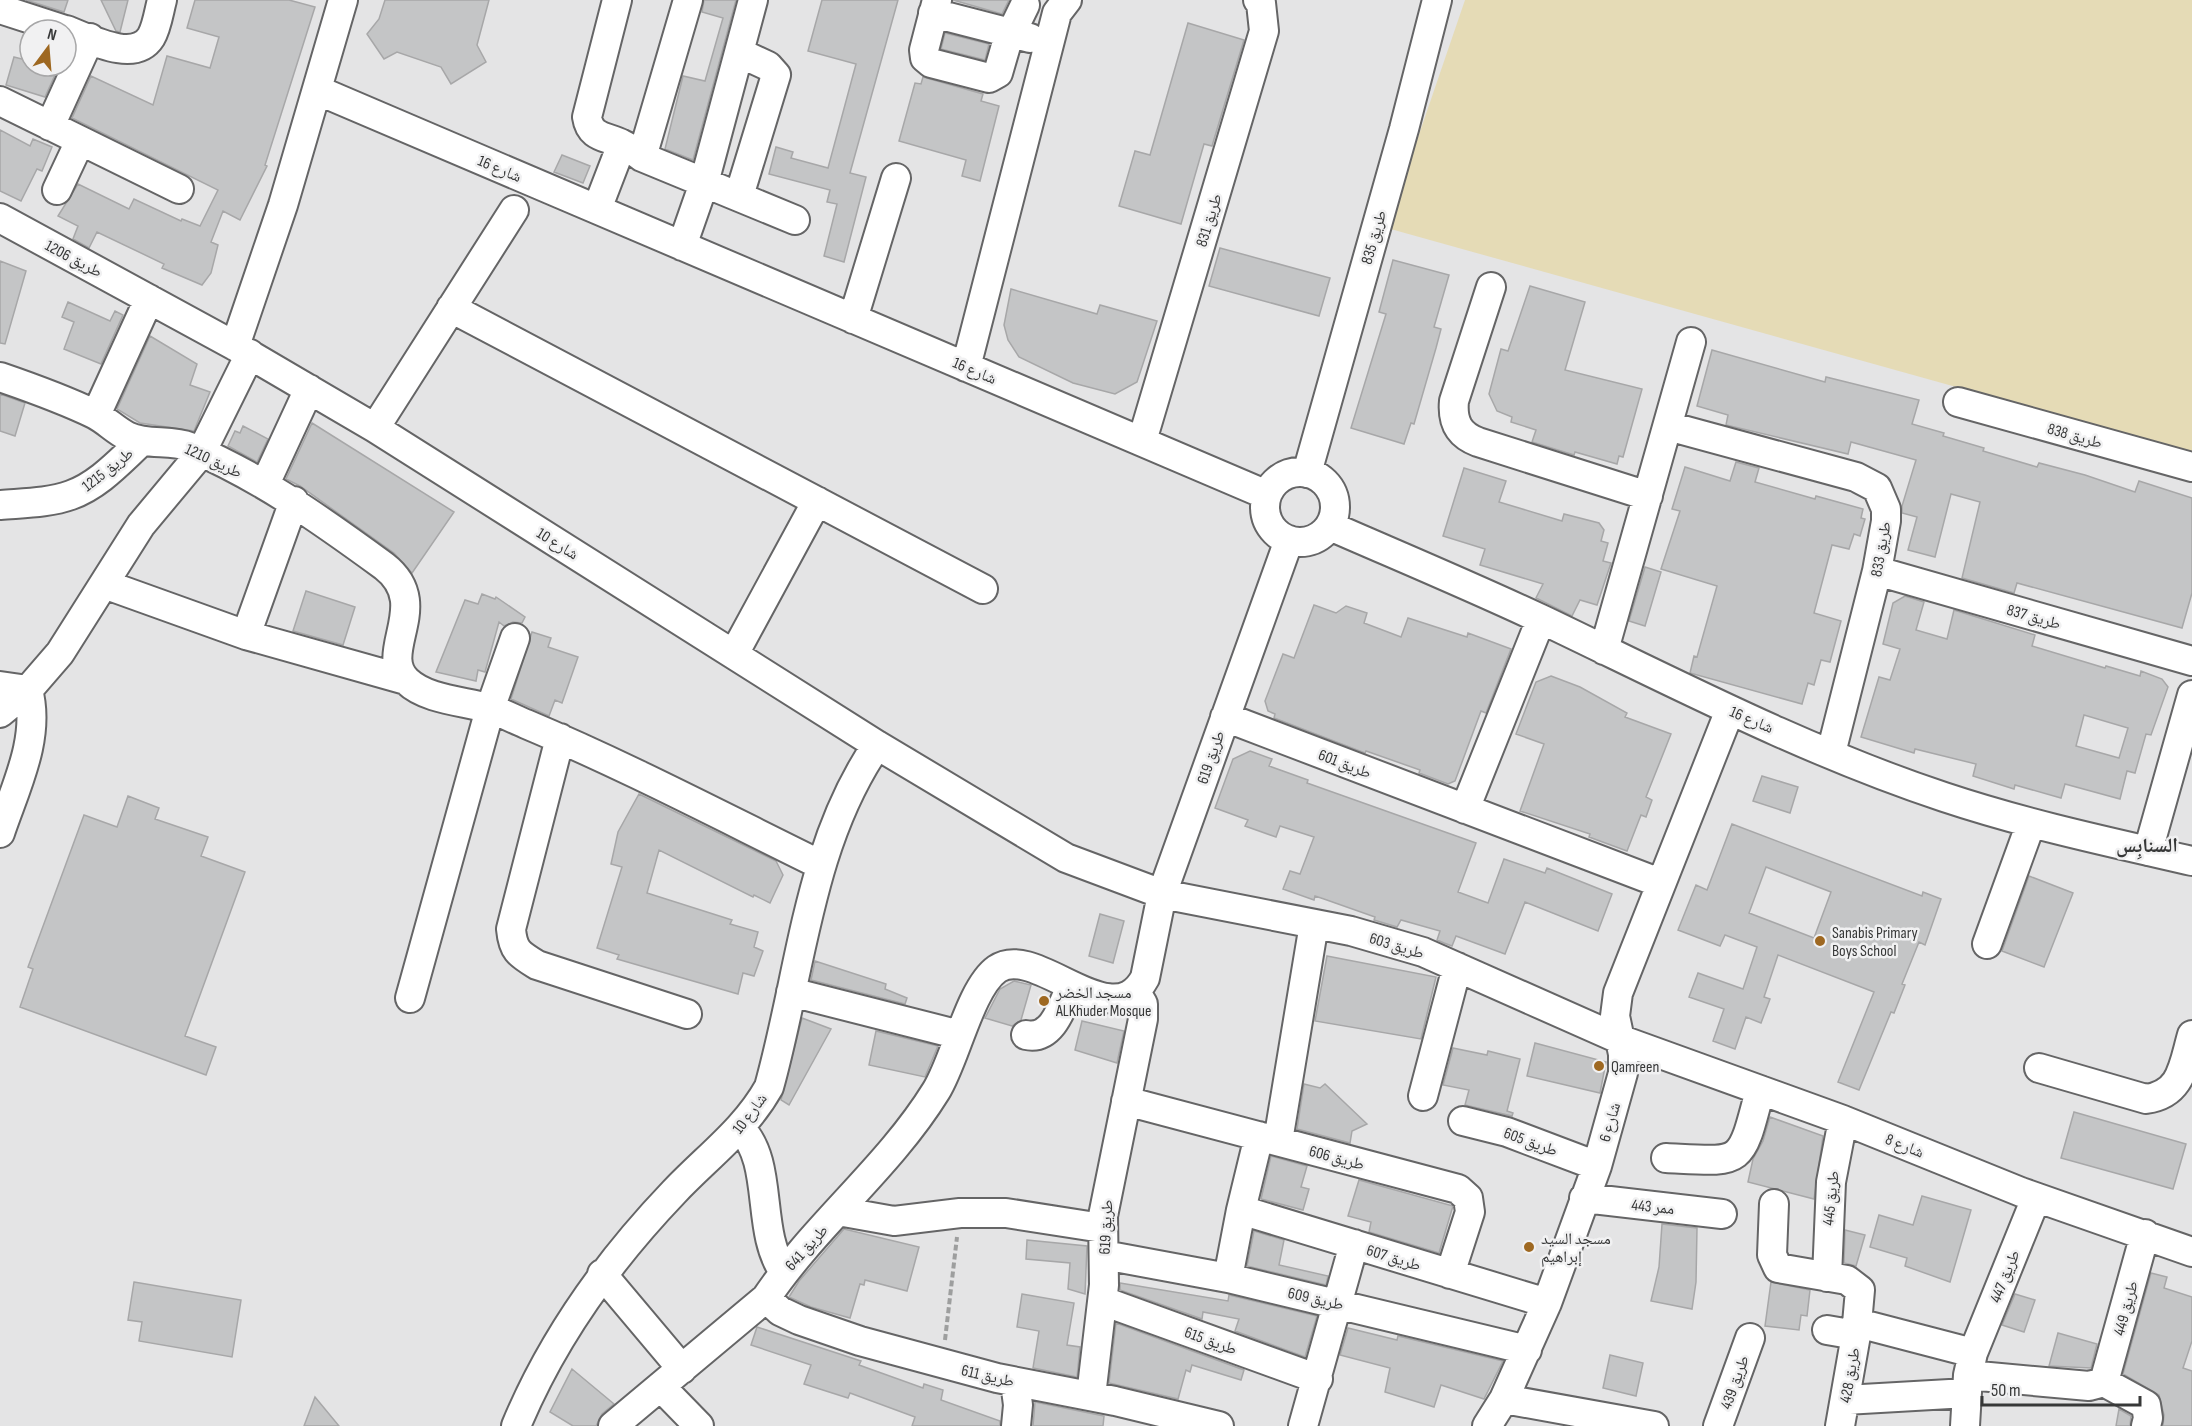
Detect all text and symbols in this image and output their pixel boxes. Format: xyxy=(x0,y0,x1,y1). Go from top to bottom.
north arrow xyxy=(18,18,78,78)
text: N xyxy=(45,25,58,45)
street label: شارع 16 xyxy=(475,152,524,187)
street label: طريق 831 xyxy=(1192,192,1227,249)
street label: طريق 835 xyxy=(1358,208,1391,267)
street label: طريق 1206 xyxy=(42,236,105,282)
street label: شارع 16 xyxy=(950,354,999,389)
street label: طريق 838 xyxy=(2045,420,2104,453)
street label: طريق 1210 xyxy=(182,440,245,483)
street label: طريق 1215 xyxy=(79,444,137,496)
street label: طريق 833 xyxy=(1867,520,1896,578)
street label: شارع 10 xyxy=(533,524,582,564)
street label: طريق 837 xyxy=(2004,601,2063,634)
street label: شارع 16 xyxy=(1727,703,1776,738)
street label: طريق 619 xyxy=(1193,728,1229,787)
street label: طريق 601 xyxy=(1315,746,1374,783)
district label: السنابِس xyxy=(2116,834,2178,860)
place label: Sanabis Primary Boys School xyxy=(1832,924,1918,961)
street label: طريق 603 xyxy=(1367,929,1426,964)
marker: Sanabis Primary Boys School xyxy=(1813,934,1827,948)
place label: مسجد الخضر ALKhuder Mosque xyxy=(1055,984,1152,1021)
marker: مسجد الخضر ALKhuder Mosque xyxy=(1037,994,1051,1008)
place label: Qamreen xyxy=(1611,1058,1659,1077)
marker: Qamreen xyxy=(1592,1059,1606,1073)
street label: شارع 10 xyxy=(729,1090,772,1138)
street label: شارع 6 xyxy=(1596,1101,1625,1144)
street label: طريق 605 xyxy=(1501,1124,1560,1161)
street label: شارع 8 xyxy=(1882,1130,1927,1163)
street label: طريق 606 xyxy=(1307,1142,1366,1175)
street label: طريق 445 xyxy=(1819,1170,1844,1227)
street label: ممر 443 xyxy=(1630,1196,1675,1219)
street label: طريق 619 xyxy=(1096,1199,1117,1255)
street label: طريق 641 xyxy=(782,1221,833,1275)
place label: مسجد السيد إبراهيم xyxy=(1541,1230,1611,1267)
marker: مسجد السيد إبراهيم xyxy=(1522,1240,1536,1254)
street label: طريق 607 xyxy=(1364,1241,1423,1276)
street label: طريق 447 xyxy=(1986,1247,2025,1306)
street label: طريق 449 xyxy=(2110,1279,2143,1338)
street label: طريق 609 xyxy=(1286,1284,1345,1315)
street label: طريق 615 xyxy=(1182,1323,1239,1360)
street label: طريق 428 xyxy=(1836,1346,1865,1404)
street label: طريق 439 xyxy=(1717,1353,1754,1412)
street label: طريق 611 xyxy=(959,1361,1016,1392)
scale bar xyxy=(1982,1369,2140,1407)
text: 50 m xyxy=(1991,1380,2021,1401)

